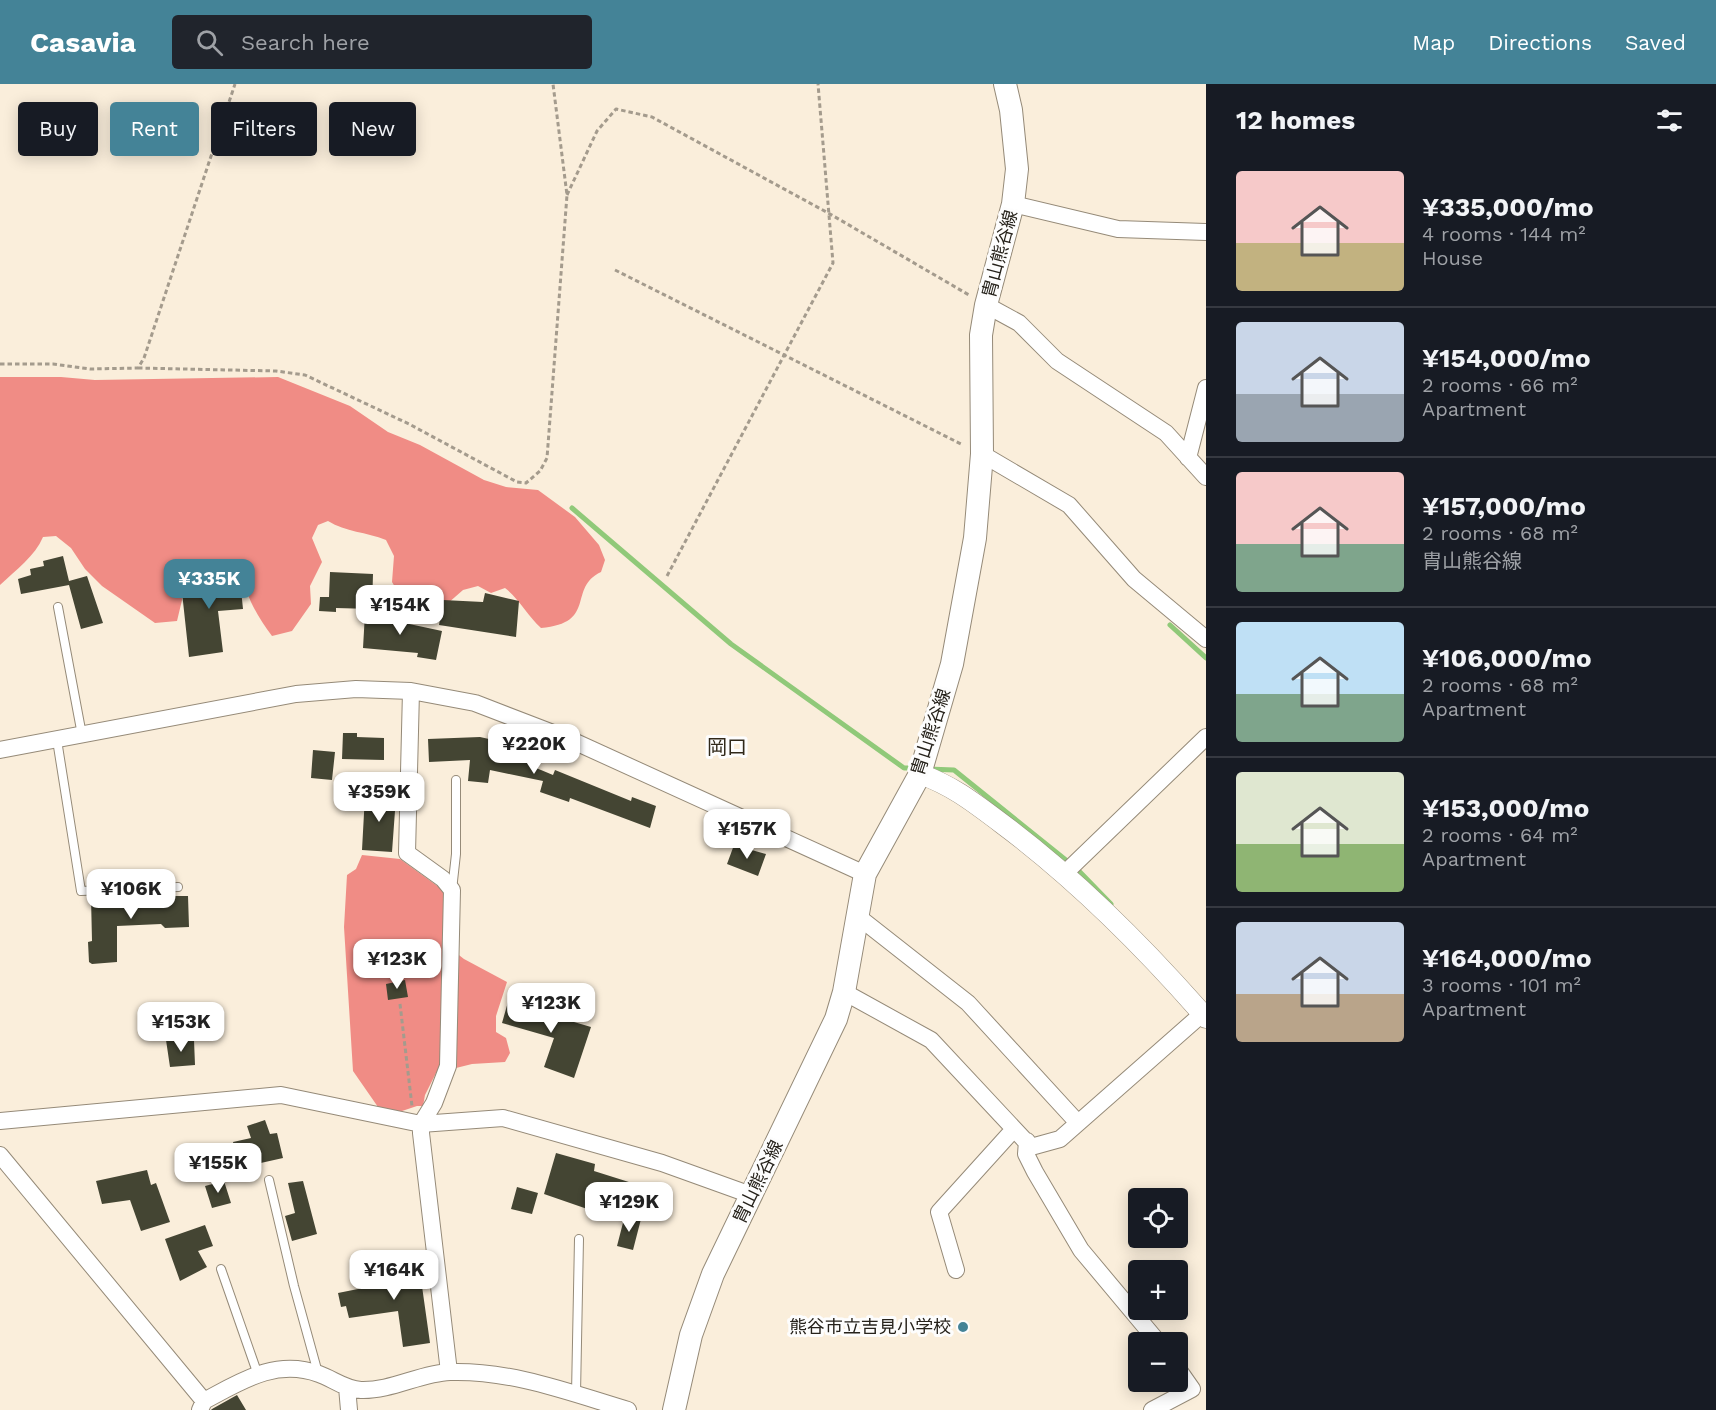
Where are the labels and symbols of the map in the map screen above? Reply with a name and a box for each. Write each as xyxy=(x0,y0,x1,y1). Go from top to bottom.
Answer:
street label: 胄山熊谷線 xyxy=(978,208,1021,300)
pin: ¥335K xyxy=(167,559,251,610)
pin: ¥154K xyxy=(358,585,442,636)
street label: 胄山熊谷線 xyxy=(907,686,954,778)
pin: ¥220K xyxy=(492,724,576,775)
district label: 岡口 xyxy=(707,735,747,759)
pin: ¥359K xyxy=(337,772,421,823)
pin: ¥157K xyxy=(705,809,789,860)
pin: ¥106K xyxy=(89,869,173,920)
pin: ¥123K xyxy=(355,939,439,990)
pin: ¥123K xyxy=(509,983,593,1034)
pin: ¥153K xyxy=(139,1002,223,1053)
street label: 胄山熊谷線 xyxy=(728,1137,787,1227)
pin: ¥155K xyxy=(176,1143,260,1194)
pin: ¥129K xyxy=(587,1182,671,1233)
pin: ¥164K xyxy=(352,1250,436,1301)
place label: 熊谷市立吉見小学校 xyxy=(789,1316,951,1337)
marker: 熊谷市立吉見小学校 xyxy=(956,1320,970,1334)

